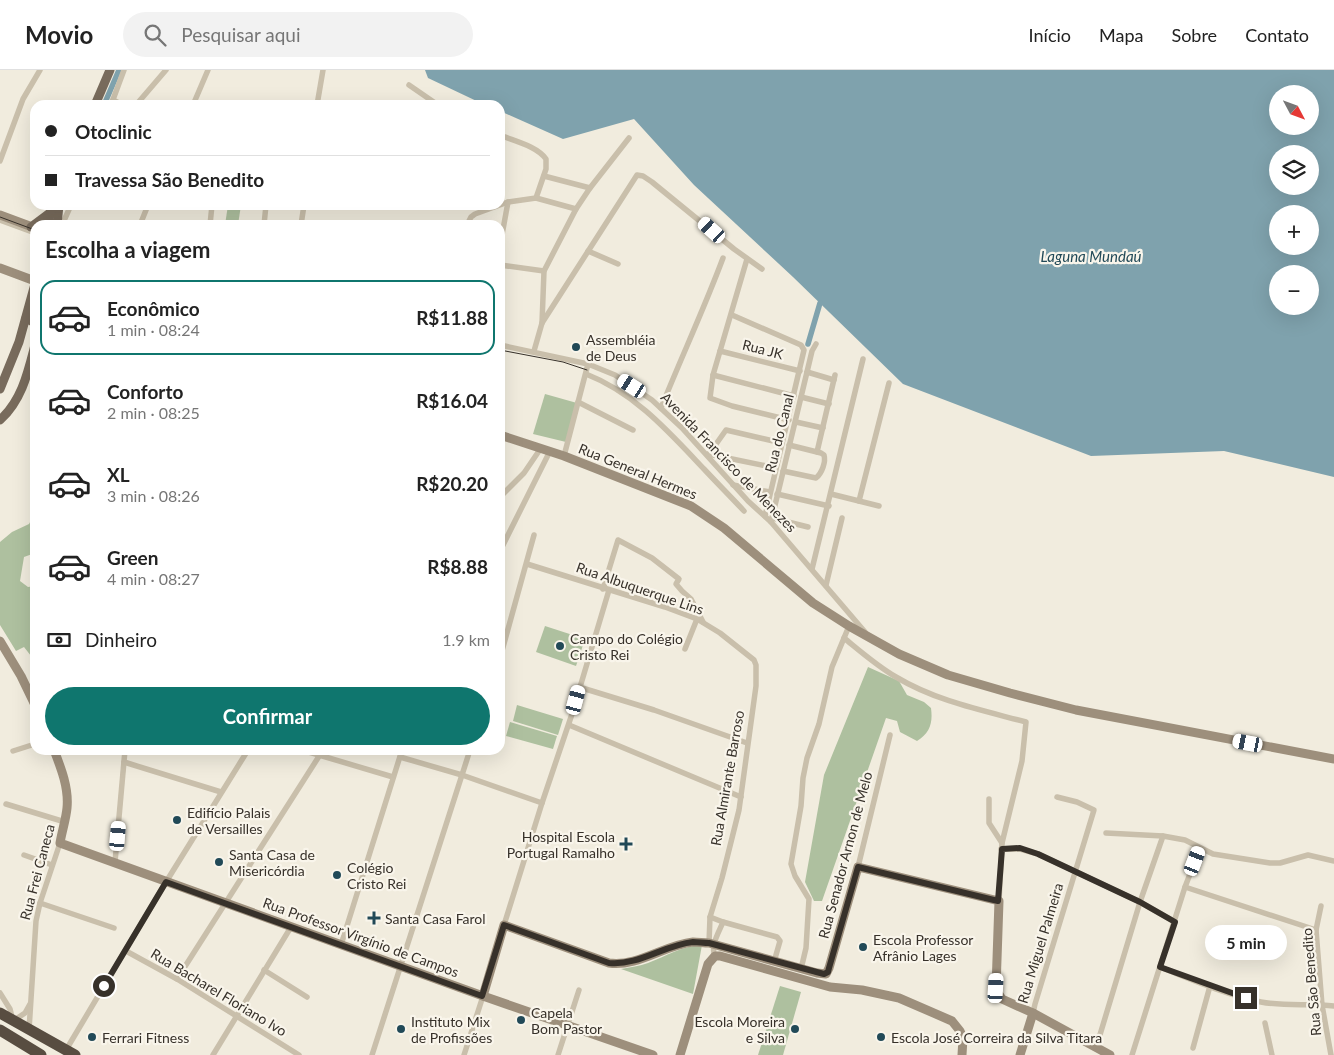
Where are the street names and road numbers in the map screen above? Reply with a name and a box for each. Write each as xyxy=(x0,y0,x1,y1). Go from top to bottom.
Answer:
street label: Rua JK xyxy=(741,336,786,362)
street label: Avenida Francisco de Menezes xyxy=(658,388,800,536)
street label: Rua do Canal xyxy=(761,392,797,474)
street label: Rua General Hermes xyxy=(576,439,700,503)
street label: Rua Albuquerque Lins xyxy=(574,558,706,618)
street label: Rua Almirante Barroso xyxy=(707,709,747,847)
street label: Rua Senador Arnon de Melo xyxy=(815,770,876,940)
street label: Rua Frei Caneca xyxy=(16,822,58,922)
street label: Rua Miguel Palmeira xyxy=(1014,881,1066,1005)
street label: Rua Professor Virgínio de Campos xyxy=(261,894,461,980)
street label: Rua São Benedito xyxy=(1298,927,1324,1037)
street label: Rua Bacharel Floriano Ivo xyxy=(148,945,290,1039)

